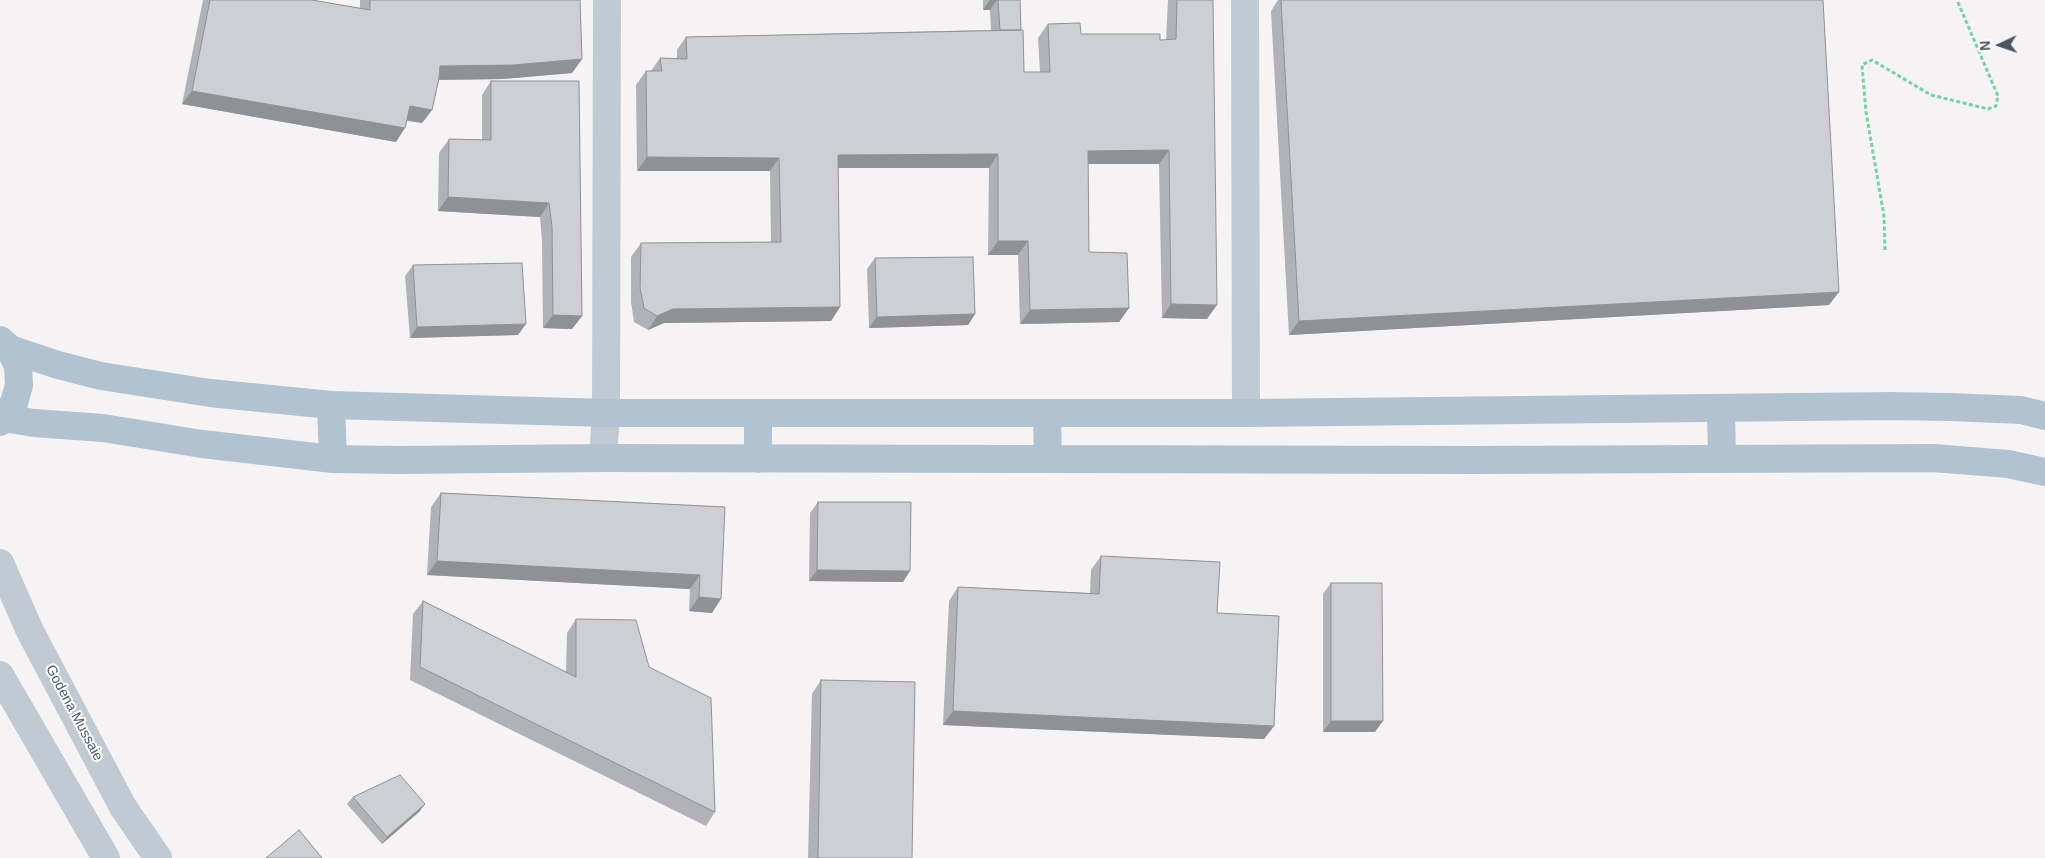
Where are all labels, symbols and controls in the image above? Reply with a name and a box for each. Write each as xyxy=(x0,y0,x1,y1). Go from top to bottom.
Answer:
north arrow xyxy=(1975,20,2025,70)
text: N xyxy=(1977,40,1993,51)
street label: Godena Mussaie xyxy=(42,662,106,764)

